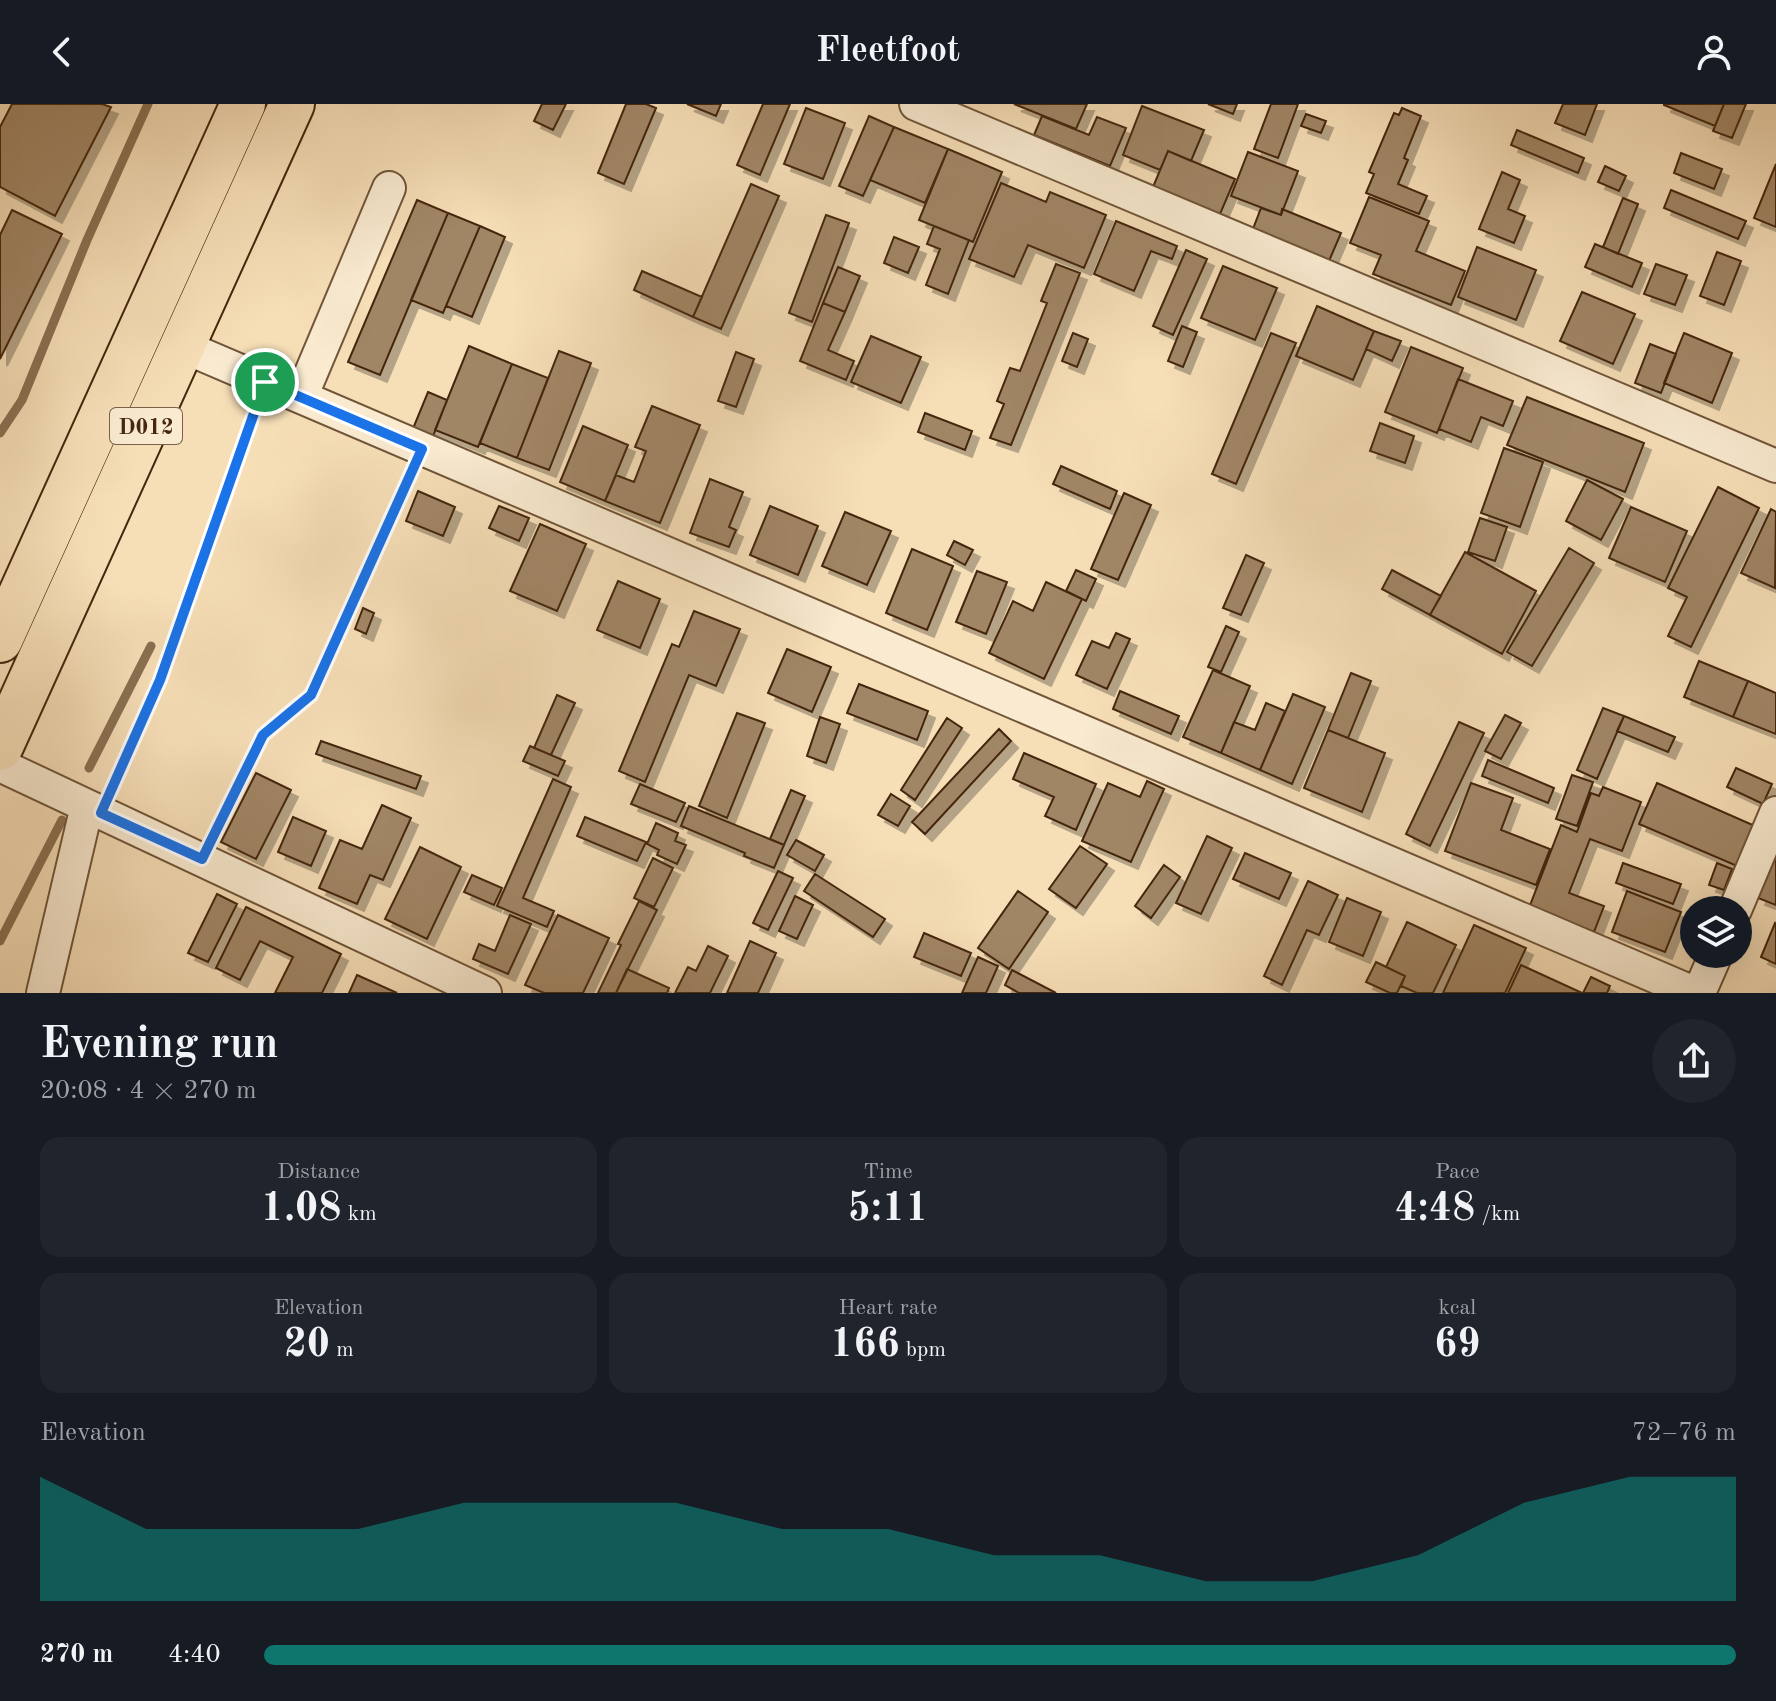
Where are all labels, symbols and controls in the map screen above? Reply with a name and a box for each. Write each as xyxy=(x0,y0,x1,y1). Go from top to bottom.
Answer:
icon: back xyxy=(40,30,84,74)
icon: person xyxy=(1692,30,1736,74)
text: Fleetfoot xyxy=(816,34,960,70)
pin xyxy=(231,348,299,416)
icon: arrive xyxy=(243,360,287,404)
road number: D012 xyxy=(110,408,182,444)
map controls xyxy=(1680,896,1752,968)
button: layers xyxy=(1680,896,1752,968)
button: share xyxy=(1652,1019,1736,1103)
text: Evening run xyxy=(40,1023,278,1067)
text: 20:08 · 4 × 270 m xyxy=(40,1078,257,1104)
text: Distance xyxy=(277,1161,360,1183)
text: Time xyxy=(863,1161,913,1183)
text: Pace xyxy=(1435,1161,1480,1183)
text: 1.08 xyxy=(261,1190,342,1230)
text: 5:11 xyxy=(848,1190,928,1230)
text: 4:48 xyxy=(1394,1190,1475,1230)
text: km xyxy=(342,1203,377,1225)
text: /km xyxy=(1475,1203,1520,1225)
text: Elevation xyxy=(274,1297,363,1319)
text: Heart rate xyxy=(839,1297,937,1319)
text: kcal xyxy=(1438,1297,1476,1319)
text: 20 xyxy=(284,1326,330,1366)
text: 166 xyxy=(830,1326,900,1366)
text: 69 xyxy=(1434,1326,1481,1366)
text: m xyxy=(330,1339,354,1361)
text: bpm xyxy=(900,1339,946,1361)
text: Elevation xyxy=(40,1420,146,1446)
text: 72–76 m xyxy=(1632,1420,1736,1446)
text: 270 m xyxy=(40,1642,113,1668)
text: 4:40 xyxy=(168,1642,221,1668)

